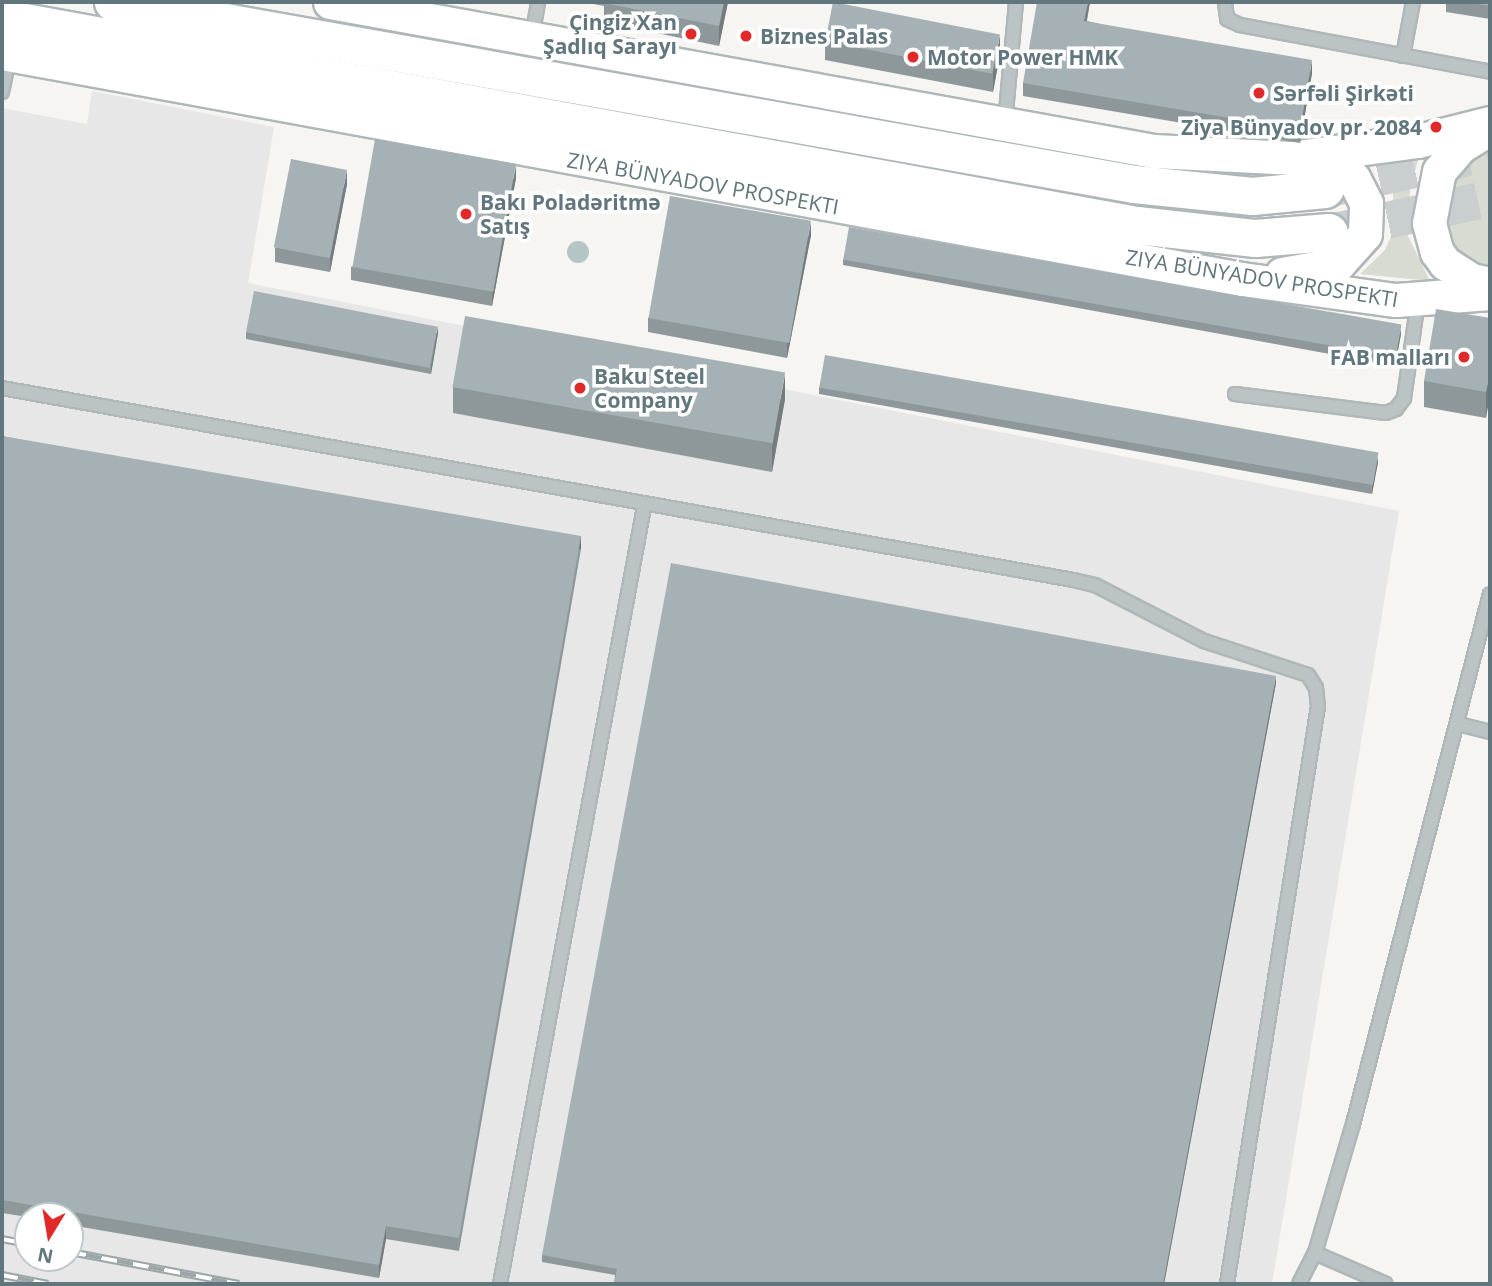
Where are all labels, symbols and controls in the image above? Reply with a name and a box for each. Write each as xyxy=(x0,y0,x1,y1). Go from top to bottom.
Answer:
place label: Çingiz Xan Şadlıq Sarayı xyxy=(543,9,677,59)
place label: Biznes Palas xyxy=(760,23,888,49)
marker: Çingiz Xan Şadlıq Sarayı xyxy=(683,26,699,42)
marker: Biznes Palas xyxy=(738,28,754,44)
place label: Motor Power HMK xyxy=(927,44,1118,70)
marker: Motor Power HMK xyxy=(905,49,921,65)
place label: Sərfəli Şirkəti xyxy=(1273,80,1414,106)
marker: Sərfəli Şirkəti xyxy=(1251,85,1267,101)
place label: Ziya Bünyadov pr. 2084 xyxy=(1181,114,1422,140)
marker: Ziya Bünyadov pr. 2084 xyxy=(1428,119,1444,135)
street label: ZIYA BÜNYADOV PROSPEKTI xyxy=(565,147,841,219)
place label: Bakı Poladəritmə Satış xyxy=(480,189,661,239)
marker: Bakı Poladəritmə Satış xyxy=(458,206,474,222)
street label: ZIYA BÜNYADOV PROSPEKTI xyxy=(1124,244,1400,312)
place label: FAB malları xyxy=(1330,344,1450,370)
marker: FAB malları xyxy=(1456,349,1472,365)
place label: Baku Steel Company xyxy=(594,363,705,413)
marker: Baku Steel Company xyxy=(572,380,588,396)
north arrow xyxy=(14,1202,84,1272)
text: N xyxy=(35,1241,55,1270)

